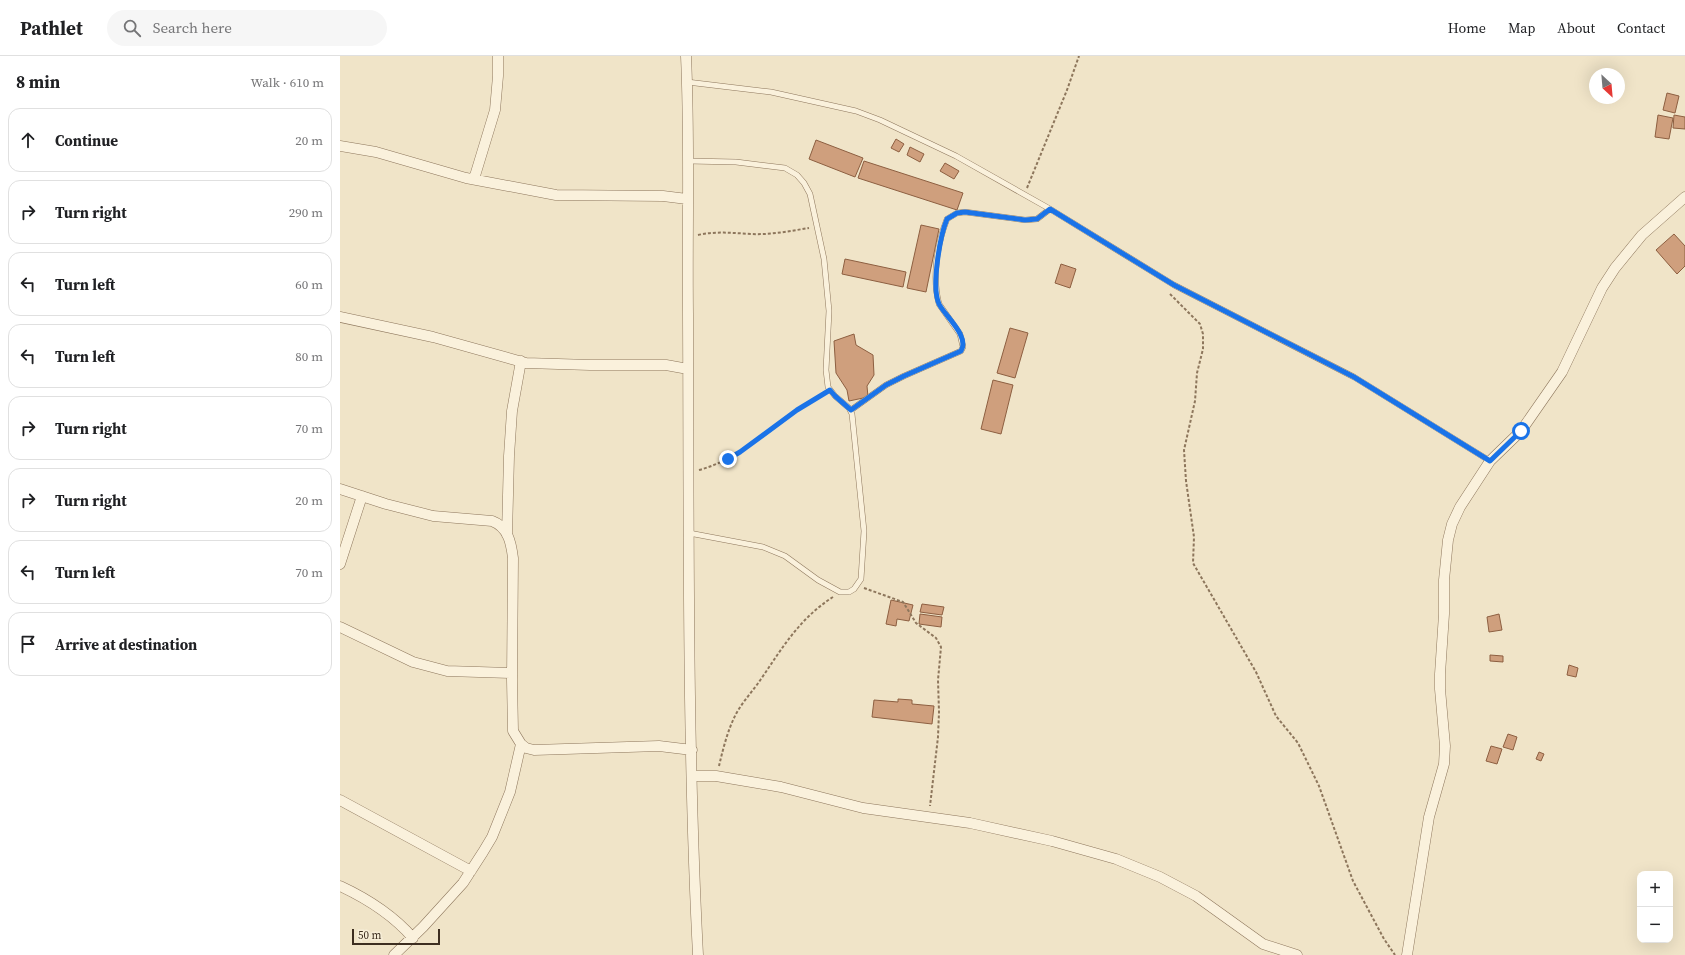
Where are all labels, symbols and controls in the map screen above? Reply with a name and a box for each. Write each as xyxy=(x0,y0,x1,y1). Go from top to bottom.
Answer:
search box xyxy=(107,10,387,46)
text: Pathlet xyxy=(20,15,83,41)
icon: search xyxy=(121,17,143,39)
text: Search here xyxy=(153,17,232,38)
text: Home xyxy=(1448,18,1486,38)
text: Map xyxy=(1508,18,1535,38)
text: About xyxy=(1557,18,1595,38)
text: Contact xyxy=(1617,18,1665,38)
north arrow xyxy=(1589,68,1625,104)
text: 8 min xyxy=(16,70,60,94)
text: Walk · 610 m xyxy=(251,74,324,91)
icon: ahead xyxy=(17,129,39,151)
text: Continue xyxy=(55,130,118,151)
text: 20 m xyxy=(295,132,323,149)
icon: right xyxy=(17,201,39,223)
text: Turn right xyxy=(55,202,127,223)
text: 290 m xyxy=(289,204,323,221)
icon: left xyxy=(17,273,39,295)
text: Turn left xyxy=(55,274,115,295)
text: 60 m xyxy=(295,276,323,293)
icon: left xyxy=(17,345,39,367)
text: Turn left xyxy=(55,346,115,367)
text: 80 m xyxy=(295,348,323,365)
icon: right xyxy=(17,417,39,439)
text: Turn right xyxy=(55,418,127,439)
text: 70 m xyxy=(295,420,323,437)
route start xyxy=(1512,422,1530,440)
route end xyxy=(719,450,737,468)
icon: right xyxy=(17,489,39,511)
text: Turn right xyxy=(55,490,127,511)
text: 20 m xyxy=(295,492,323,509)
icon: left xyxy=(17,561,39,583)
text: Turn left xyxy=(55,562,115,583)
text: 70 m xyxy=(295,564,323,581)
icon: arrive xyxy=(17,633,39,655)
text: Arrive at destination xyxy=(55,634,197,655)
map controls xyxy=(1637,871,1673,943)
button: + xyxy=(1637,871,1673,907)
button: − xyxy=(1637,907,1673,943)
scale bar xyxy=(352,927,440,946)
text: 50 m xyxy=(358,928,381,943)

